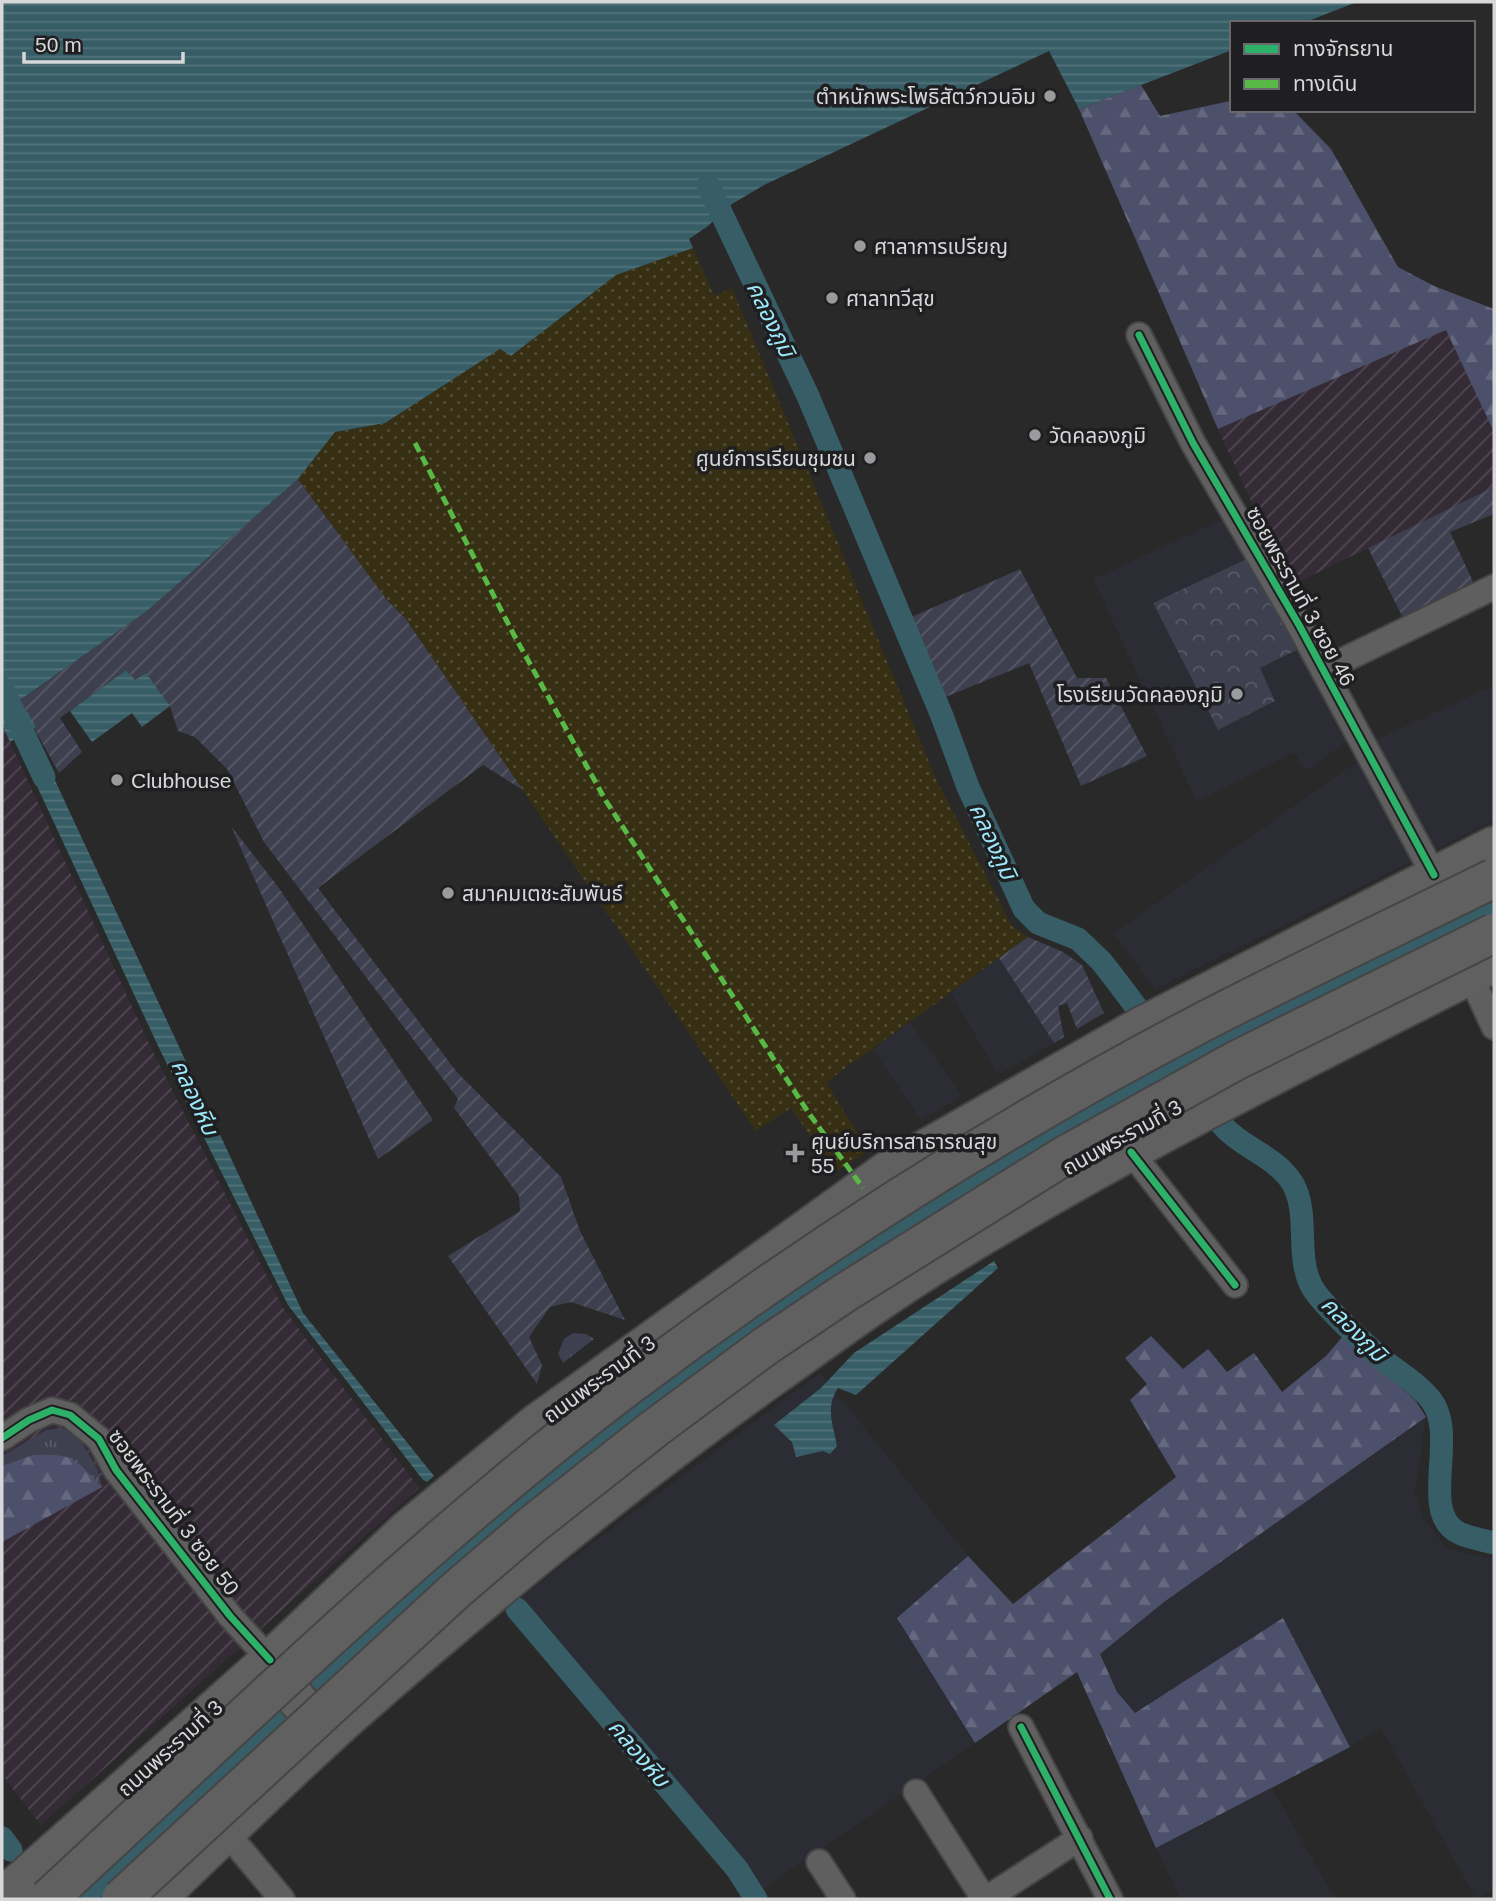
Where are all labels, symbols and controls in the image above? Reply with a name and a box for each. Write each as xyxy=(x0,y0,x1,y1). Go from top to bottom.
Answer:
scale bar xyxy=(24,21,184,65)
legend xyxy=(1230,21,1475,112)
text: 50 m xyxy=(35,33,82,56)
text: ทางจักรยาน xyxy=(1293,37,1394,60)
text: ทางเดิน xyxy=(1293,72,1357,95)
place label: ตำหนักพระโพธิสัตว์กวนอิม xyxy=(816,85,1036,108)
marker: ตำหนักพระโพธิสัตว์กวนอิม xyxy=(1042,88,1058,104)
place label: ศาลาการเปรียญ xyxy=(874,235,1008,258)
marker: ศาลาการเปรียญ xyxy=(852,238,868,254)
water label: คลองภูมิ xyxy=(740,277,802,365)
place label: ศาลาทวีสุข xyxy=(846,287,935,312)
marker: ศาลาทวีสุข xyxy=(824,290,840,306)
place label: วัดคลองภูมิ xyxy=(1049,424,1146,449)
marker: วัดคลองภูมิ xyxy=(1027,427,1043,443)
place label: ศูนย์การเรียนชุมชน xyxy=(696,447,856,472)
marker: ศูนย์การเรียนชุมชน xyxy=(862,450,878,466)
street label: ซอยพระรามที่ 3 ซอย 46 xyxy=(1242,501,1362,690)
place label: โรงเรียนวัดคลองภูมิ xyxy=(1057,683,1223,708)
marker: โรงเรียนวัดคลองภูมิ xyxy=(1229,686,1245,702)
place label: Clubhouse xyxy=(131,769,231,792)
marker: Clubhouse xyxy=(109,772,125,788)
water label: คลองภูมิ xyxy=(962,799,1023,887)
place label: สมาคมเตชะสัมพันธ์ xyxy=(462,882,623,905)
marker: สมาคมเตชะสัมพันธ์ xyxy=(440,885,456,901)
water label: คลองหีบ xyxy=(166,1055,225,1141)
street label: ถนนพระรามที่ 3 xyxy=(1057,1092,1185,1179)
place label: ศูนย์บริการสาธารณสุข 55 xyxy=(811,1130,997,1177)
marker: ศูนย์บริการสาธารณสุข 55 xyxy=(785,1143,805,1163)
water label: คลองภูมิ xyxy=(1315,1291,1394,1370)
street label: ถนนพระรามที่ 3 xyxy=(537,1328,659,1427)
street label: ซอยพระรามที่ 3 ซอย 50 xyxy=(104,1423,246,1599)
street label: ถนนพระรามที่ 3 xyxy=(111,1693,227,1801)
water label: คลองหีบ xyxy=(603,1714,676,1794)

